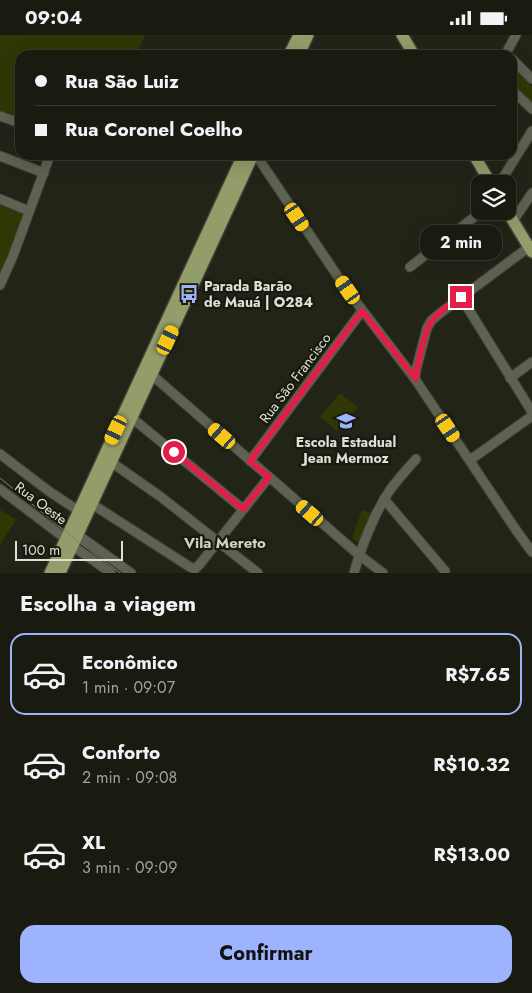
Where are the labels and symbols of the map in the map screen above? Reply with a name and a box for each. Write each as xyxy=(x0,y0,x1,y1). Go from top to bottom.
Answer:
car xyxy=(282,200,311,234)
callout: 2 min xyxy=(420,225,502,259)
car xyxy=(333,273,362,307)
place label: Parada Barão de Mauá | O284 xyxy=(204,276,313,312)
bus stop icon: Parada Barão de Mauá | O284 xyxy=(178,283,200,305)
route end xyxy=(450,286,472,308)
car xyxy=(154,323,181,357)
street label: Rua São Francisco xyxy=(254,328,336,427)
school or university icon: Escola Estadual Jean Mermoz xyxy=(335,410,357,432)
car xyxy=(433,411,462,445)
car xyxy=(102,413,129,447)
car xyxy=(205,420,238,452)
place label: Escola Estadual Jean Mermoz xyxy=(296,432,396,468)
route start xyxy=(163,441,185,463)
street label: Rua Oeste xyxy=(11,477,71,529)
car xyxy=(293,497,326,529)
district label: Vila Mereto xyxy=(183,532,266,554)
scale bar xyxy=(15,538,122,561)

